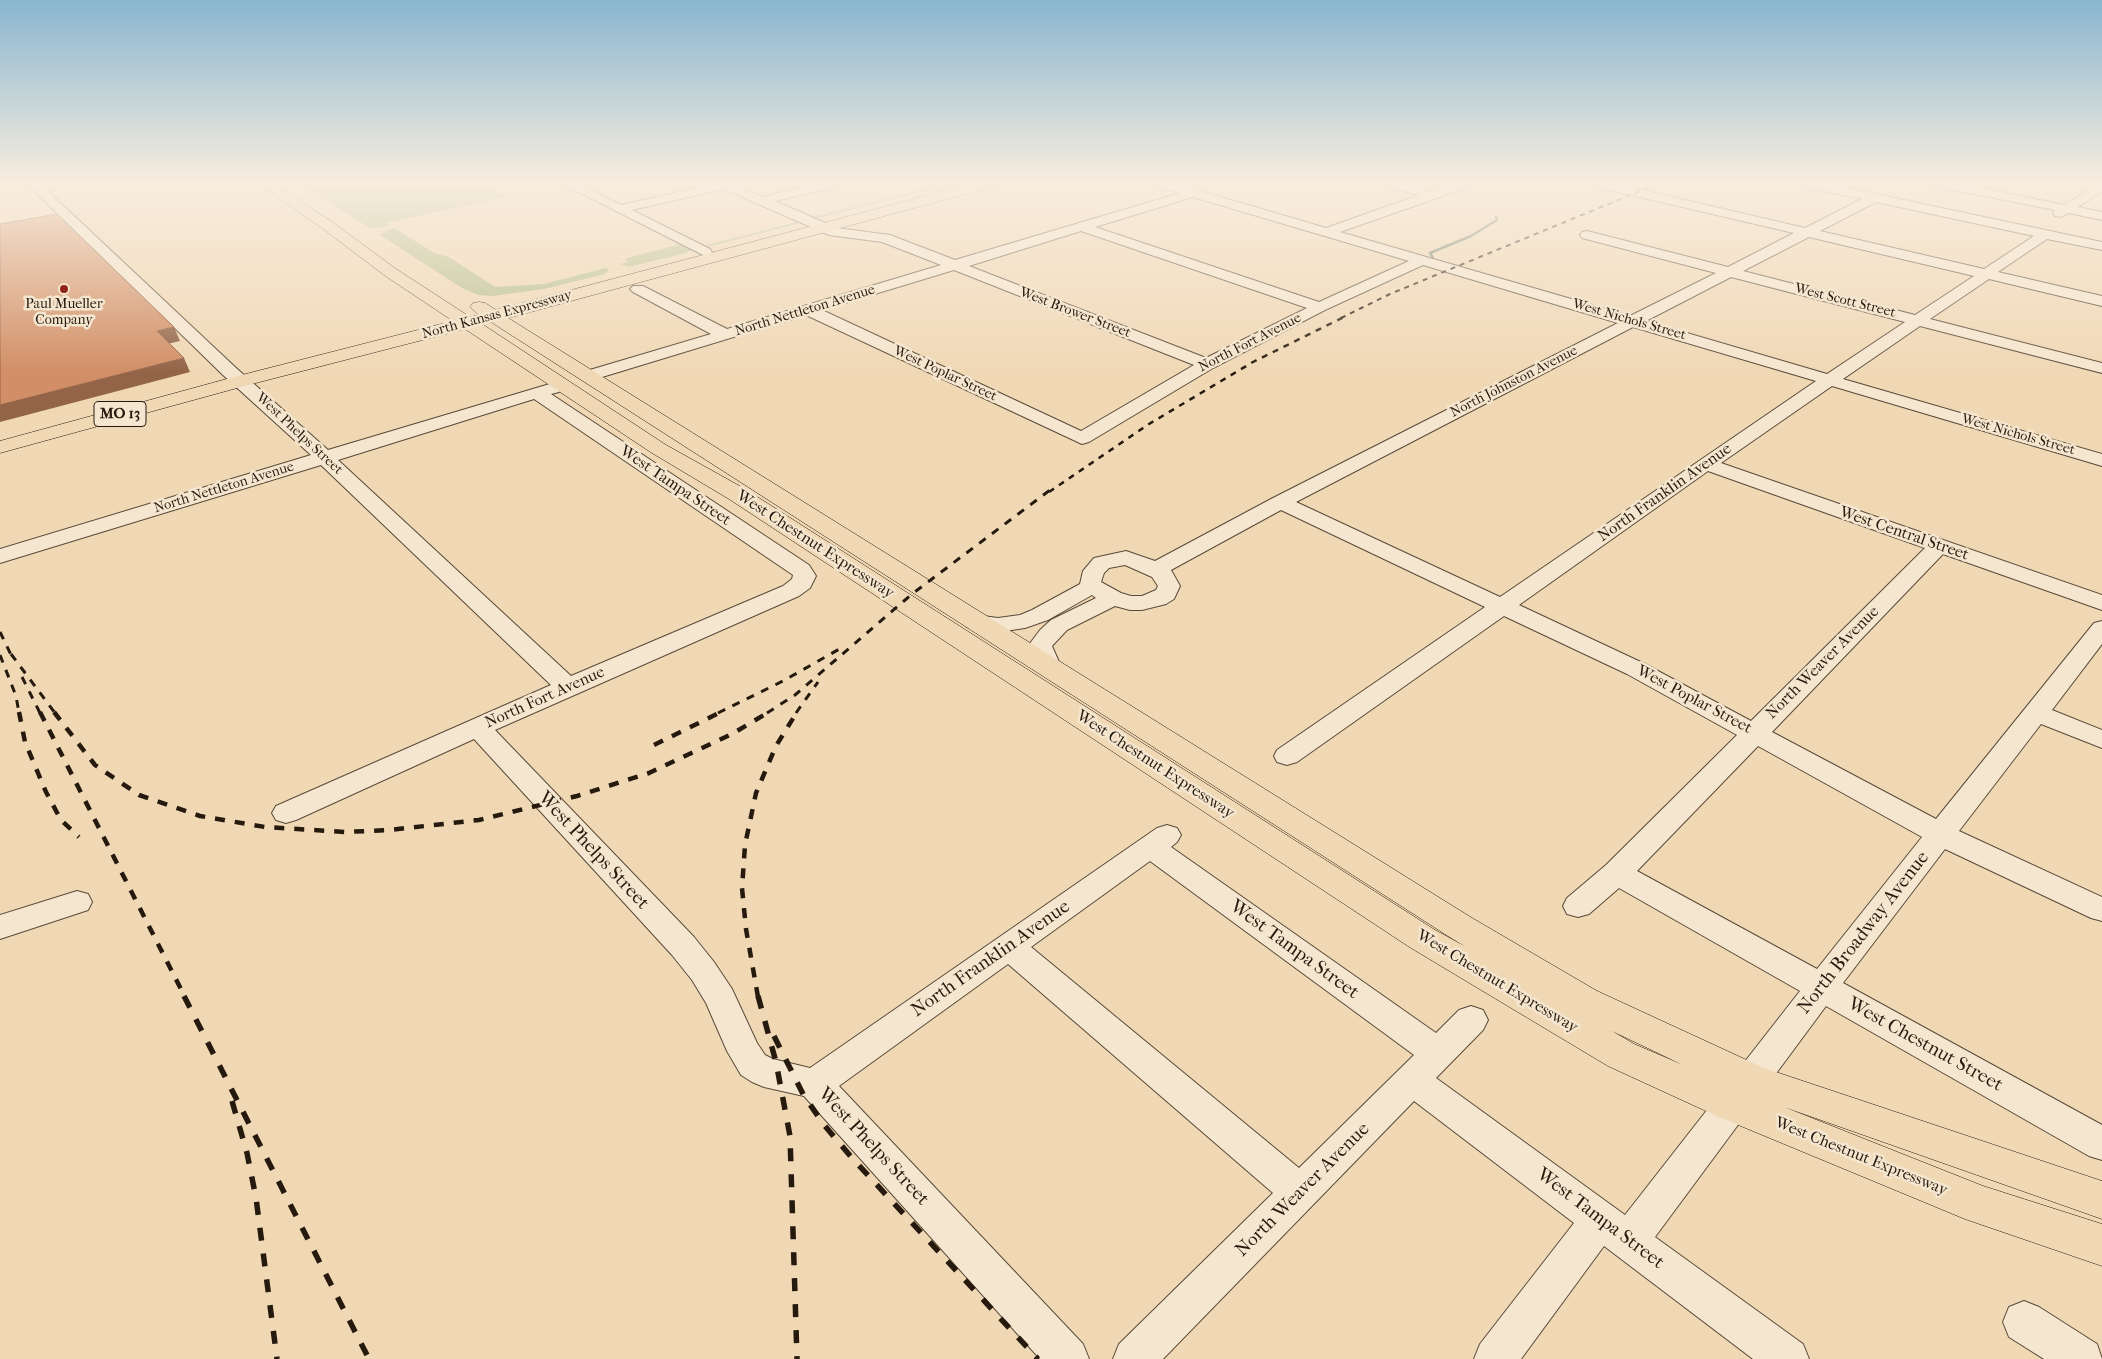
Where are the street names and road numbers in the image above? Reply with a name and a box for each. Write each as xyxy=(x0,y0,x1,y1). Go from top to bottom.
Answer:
street label: West Scott Street xyxy=(1793,280,1897,322)
street label: North Nettleton Avenue xyxy=(733,282,877,340)
street label: West Brower Street xyxy=(1017,284,1133,342)
street label: North Kansas Expressway xyxy=(420,287,574,343)
street label: West Nichols Street xyxy=(1570,296,1688,344)
street label: North Fort Avenue xyxy=(1196,310,1304,376)
street label: West Poplar Street xyxy=(891,343,999,405)
street label: North Johnston Avenue xyxy=(1448,343,1580,421)
street label: West Phelps Street xyxy=(252,389,346,479)
road number: MO 13 xyxy=(94,402,146,426)
street label: West Nichols Street xyxy=(1959,411,2077,459)
street label: North Franklin Avenue xyxy=(1594,440,1736,546)
street label: West Tampa Street xyxy=(616,442,734,530)
street label: North Nettleton Avenue xyxy=(152,459,296,517)
street label: West Chestnut Expressway xyxy=(732,487,898,603)
street label: West Central Street xyxy=(1837,503,1971,565)
street label: North Weaver Avenue xyxy=(1762,602,1884,724)
street label: West Poplar Street xyxy=(1633,662,1755,738)
street label: North Fort Avenue xyxy=(482,663,608,733)
street label: West Chestnut Expressway xyxy=(1072,707,1238,823)
street label: West Phelps Street xyxy=(533,787,653,915)
street label: North Broadway Avenue xyxy=(1793,847,1935,1019)
street label: North Franklin Avenue xyxy=(907,896,1075,1022)
street label: West Tampa Street xyxy=(1225,896,1363,1004)
street label: West Chestnut Expressway xyxy=(1413,926,1581,1038)
street label: West Chestnut Street xyxy=(1844,993,2006,1097)
street label: West Phelps Street xyxy=(813,1083,933,1211)
street label: West Chestnut Expressway xyxy=(1772,1114,1950,1200)
street label: North Weaver Avenue xyxy=(1231,1118,1375,1262)
street label: West Tampa Street xyxy=(1532,1164,1668,1274)

